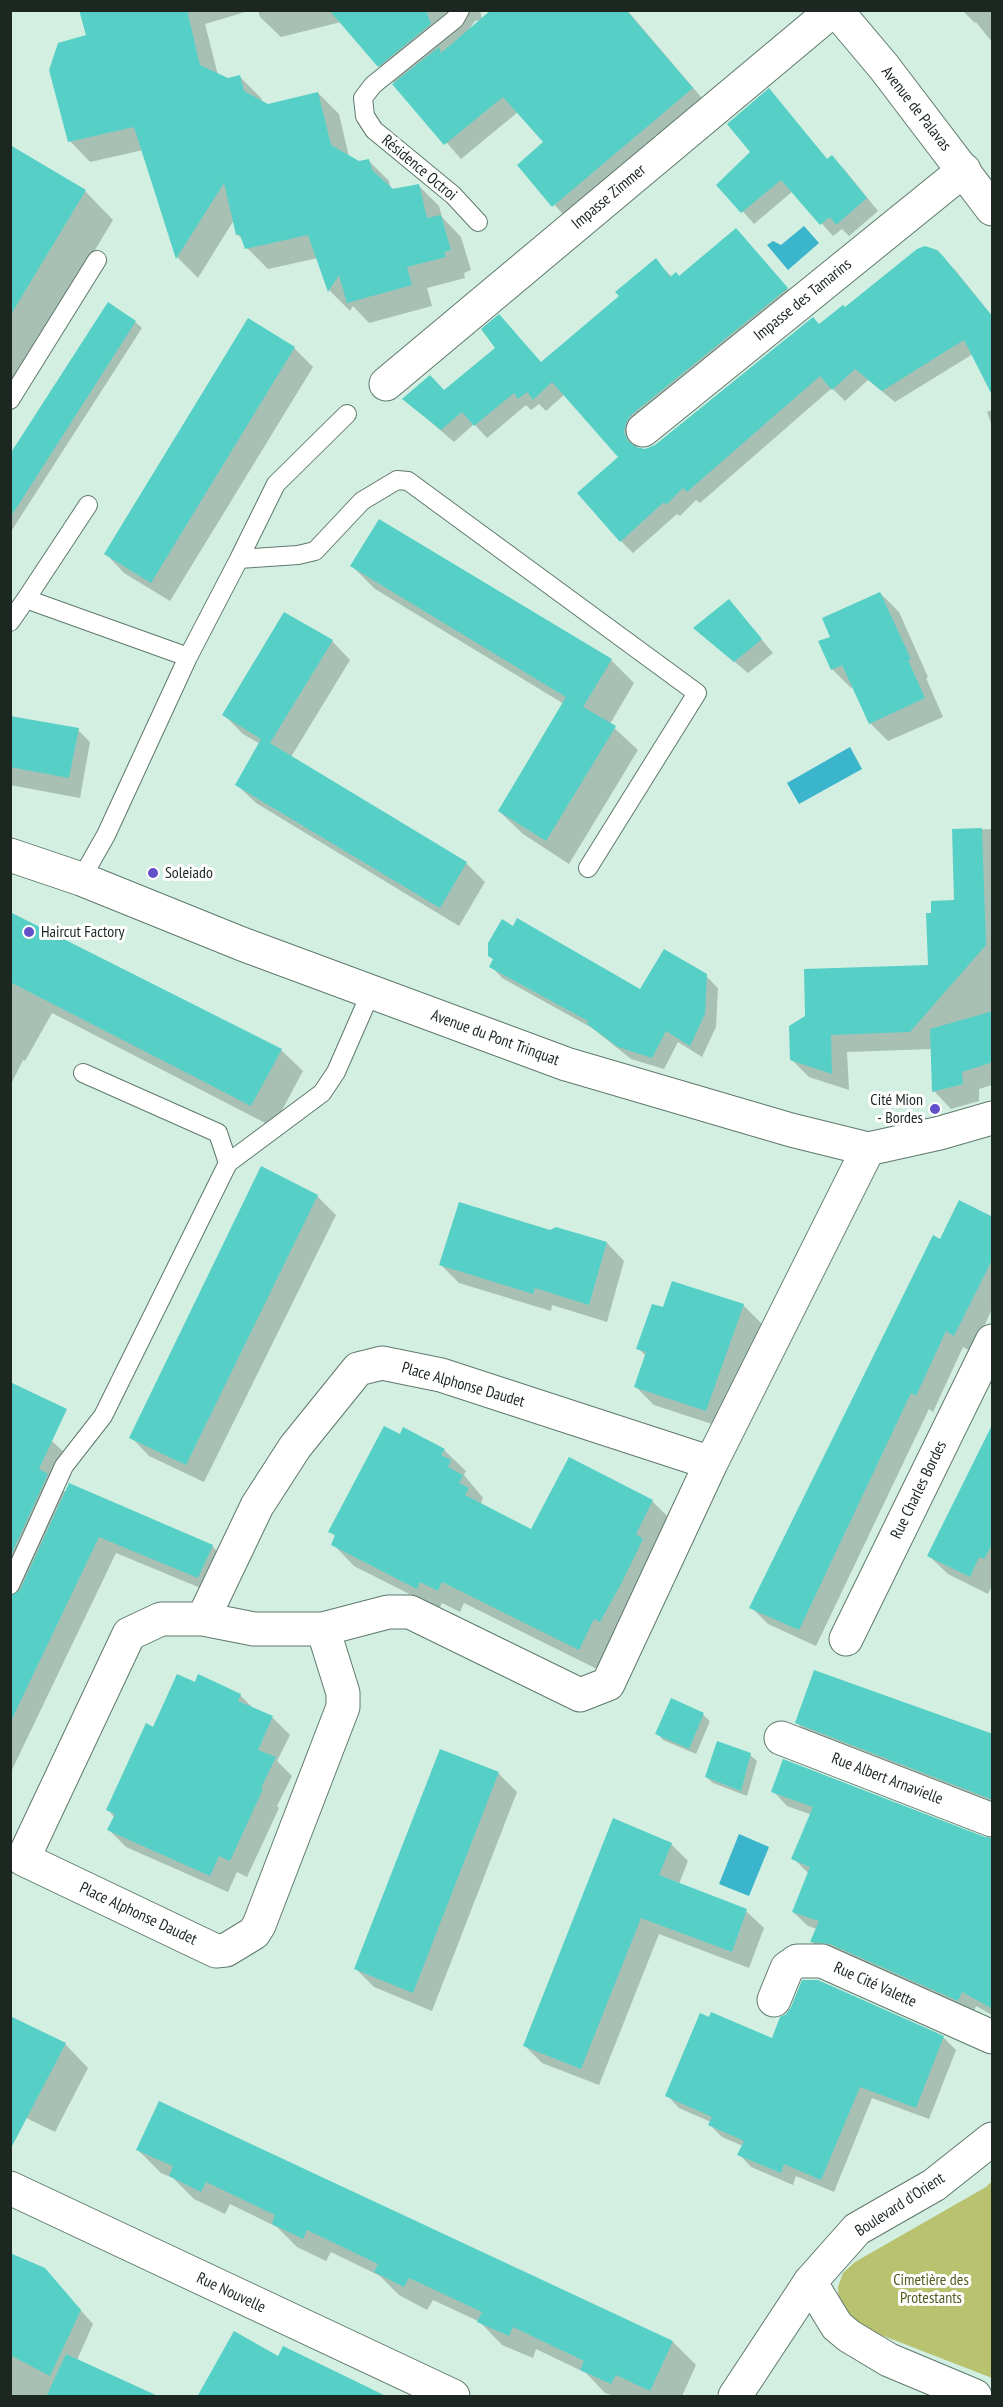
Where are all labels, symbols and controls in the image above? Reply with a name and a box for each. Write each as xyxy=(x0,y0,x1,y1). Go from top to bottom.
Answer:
street label: Avenue de Palavas xyxy=(877,63,955,155)
street label: Résidence Octroi xyxy=(378,131,460,205)
street label: Impasse Zimmer xyxy=(568,161,650,233)
street label: Impasse des Tamarins xyxy=(750,255,856,345)
place label: Soleiado xyxy=(165,863,213,883)
marker: Soleiado xyxy=(146,866,160,880)
place label: Haircut Factory xyxy=(41,922,125,942)
marker: Haircut Factory xyxy=(22,925,36,939)
street label: Avenue du Pont Trinquat xyxy=(428,1006,562,1070)
place label: Cité Mion - Bordes xyxy=(870,1090,923,1128)
marker: Cité Mion - Bordes xyxy=(928,1102,942,1116)
street label: Place Alphonse Daudet xyxy=(399,1358,527,1412)
street label: Rue Charles Bordes xyxy=(887,1438,951,1542)
street label: Rue Albert Arnavielle xyxy=(829,1749,945,1809)
street label: Place Alphonse Daudet xyxy=(76,1878,200,1950)
street label: Rue Cité Valette xyxy=(831,1958,919,2012)
street label: Boulevard d'Orient xyxy=(852,2169,948,2241)
street label: Rue Nouvelle xyxy=(193,2269,269,2317)
park label: Cimetière des Protestants xyxy=(893,2270,969,2308)

